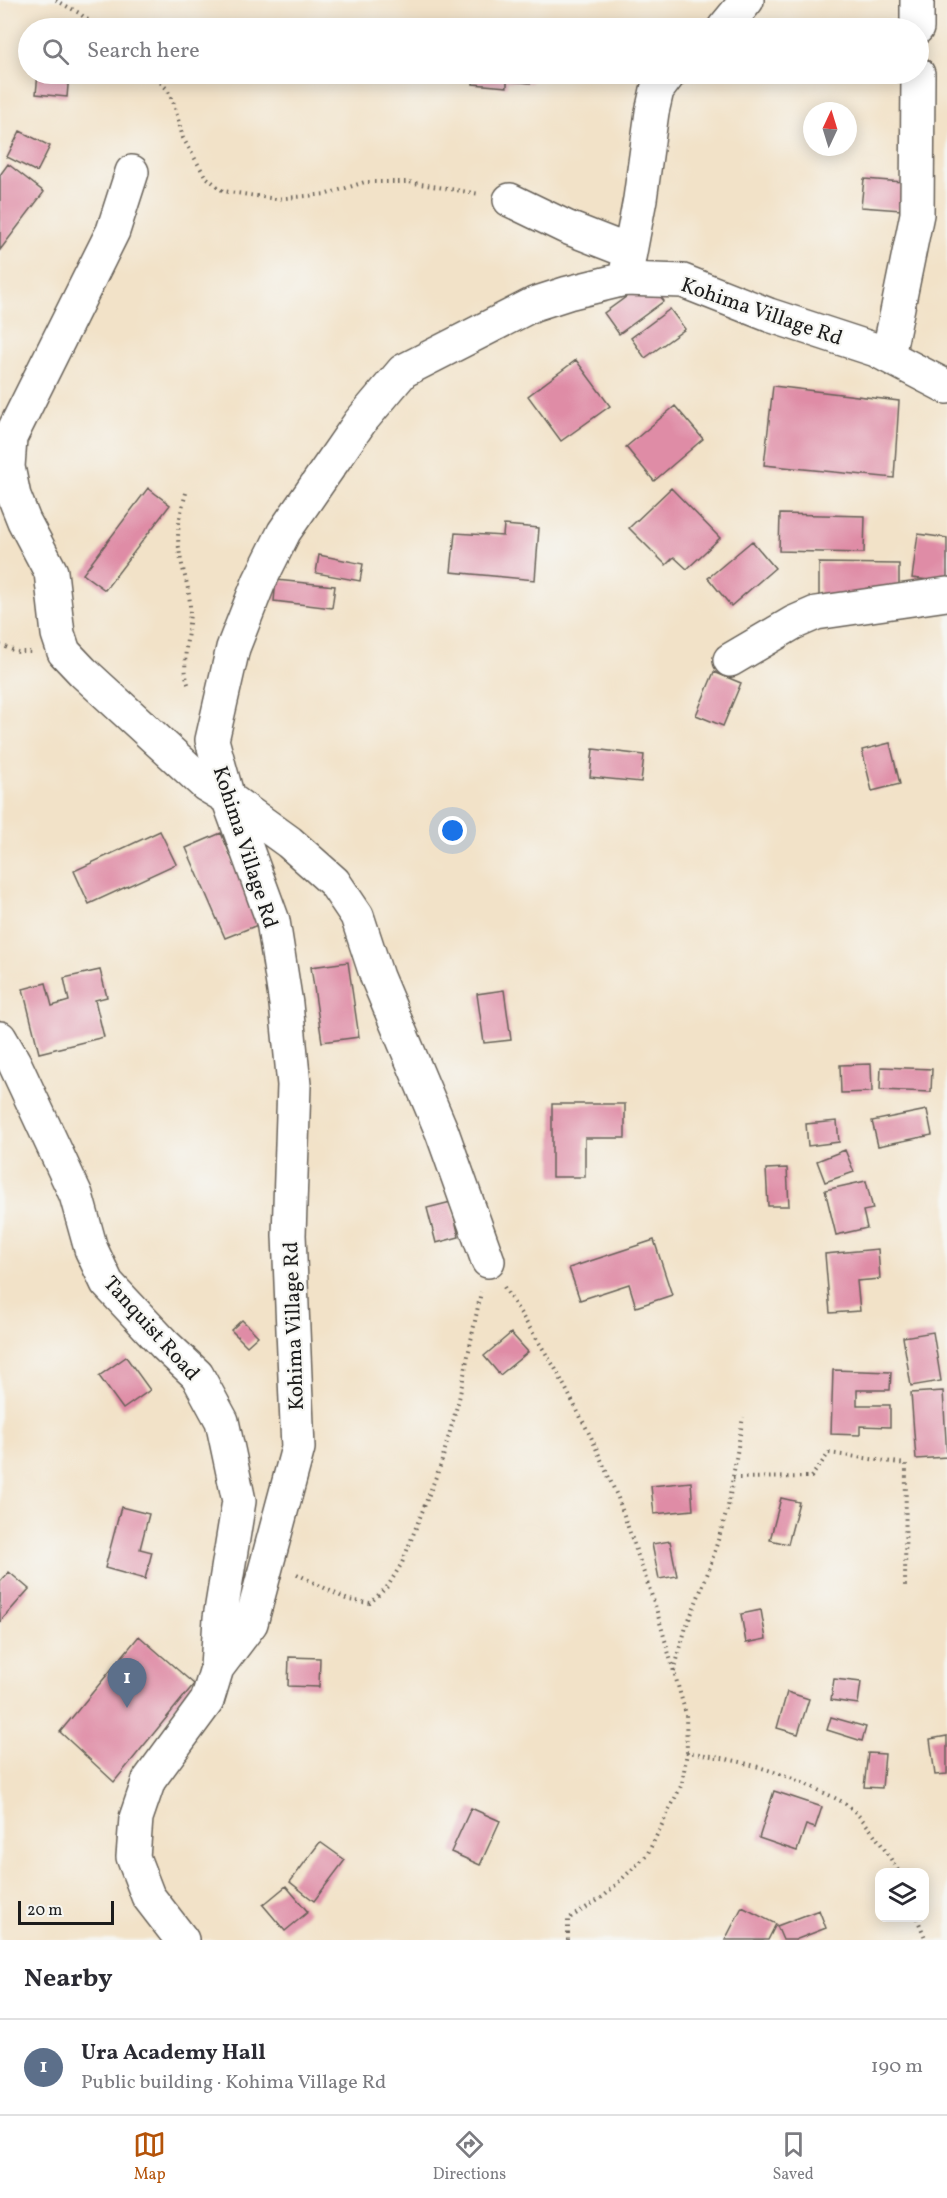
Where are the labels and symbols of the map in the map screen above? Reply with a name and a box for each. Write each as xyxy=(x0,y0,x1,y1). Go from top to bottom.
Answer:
north arrow xyxy=(803,102,857,156)
street label: Kohima Village Rd xyxy=(677,271,846,354)
street label: Kohima Village Rd xyxy=(205,763,285,932)
your location xyxy=(438,816,467,845)
street label: Kohima Village Rd xyxy=(277,1241,312,1411)
street label: Tanquist Road xyxy=(96,1270,206,1388)
pin: 1 xyxy=(108,1658,146,1708)
scale bar xyxy=(18,1898,114,1926)

